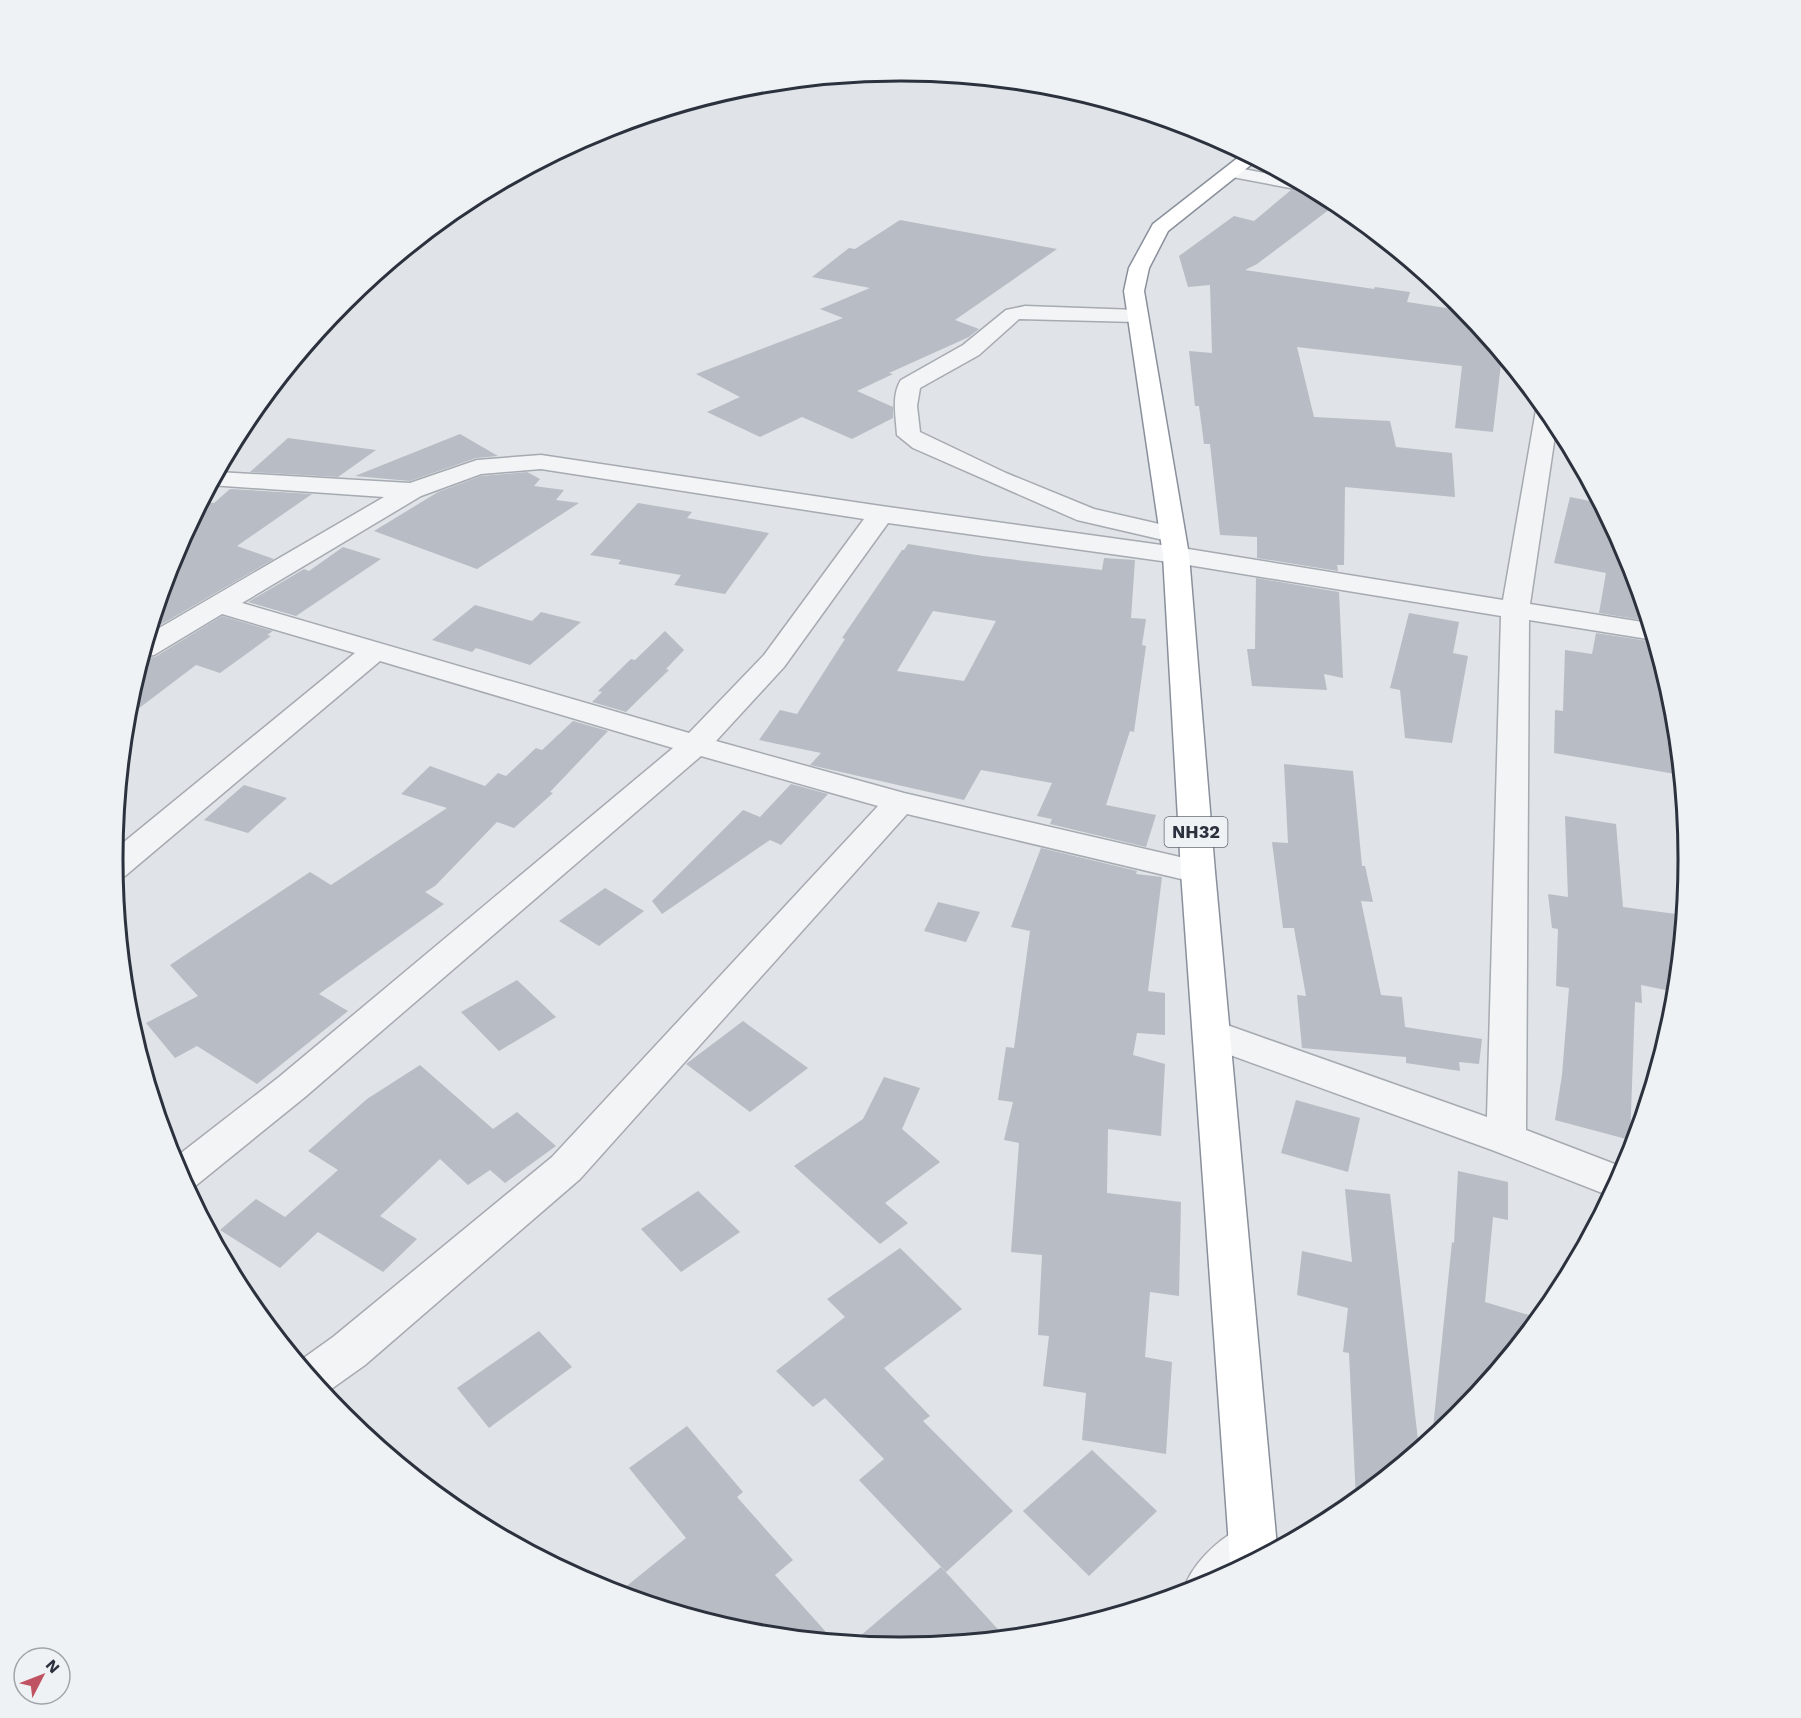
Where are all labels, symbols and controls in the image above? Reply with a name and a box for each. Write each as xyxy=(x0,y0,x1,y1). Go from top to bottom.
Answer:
road number: NH32 xyxy=(1164,817,1228,847)
north arrow xyxy=(12,1646,72,1706)
text: N xyxy=(42,1656,64,1677)

